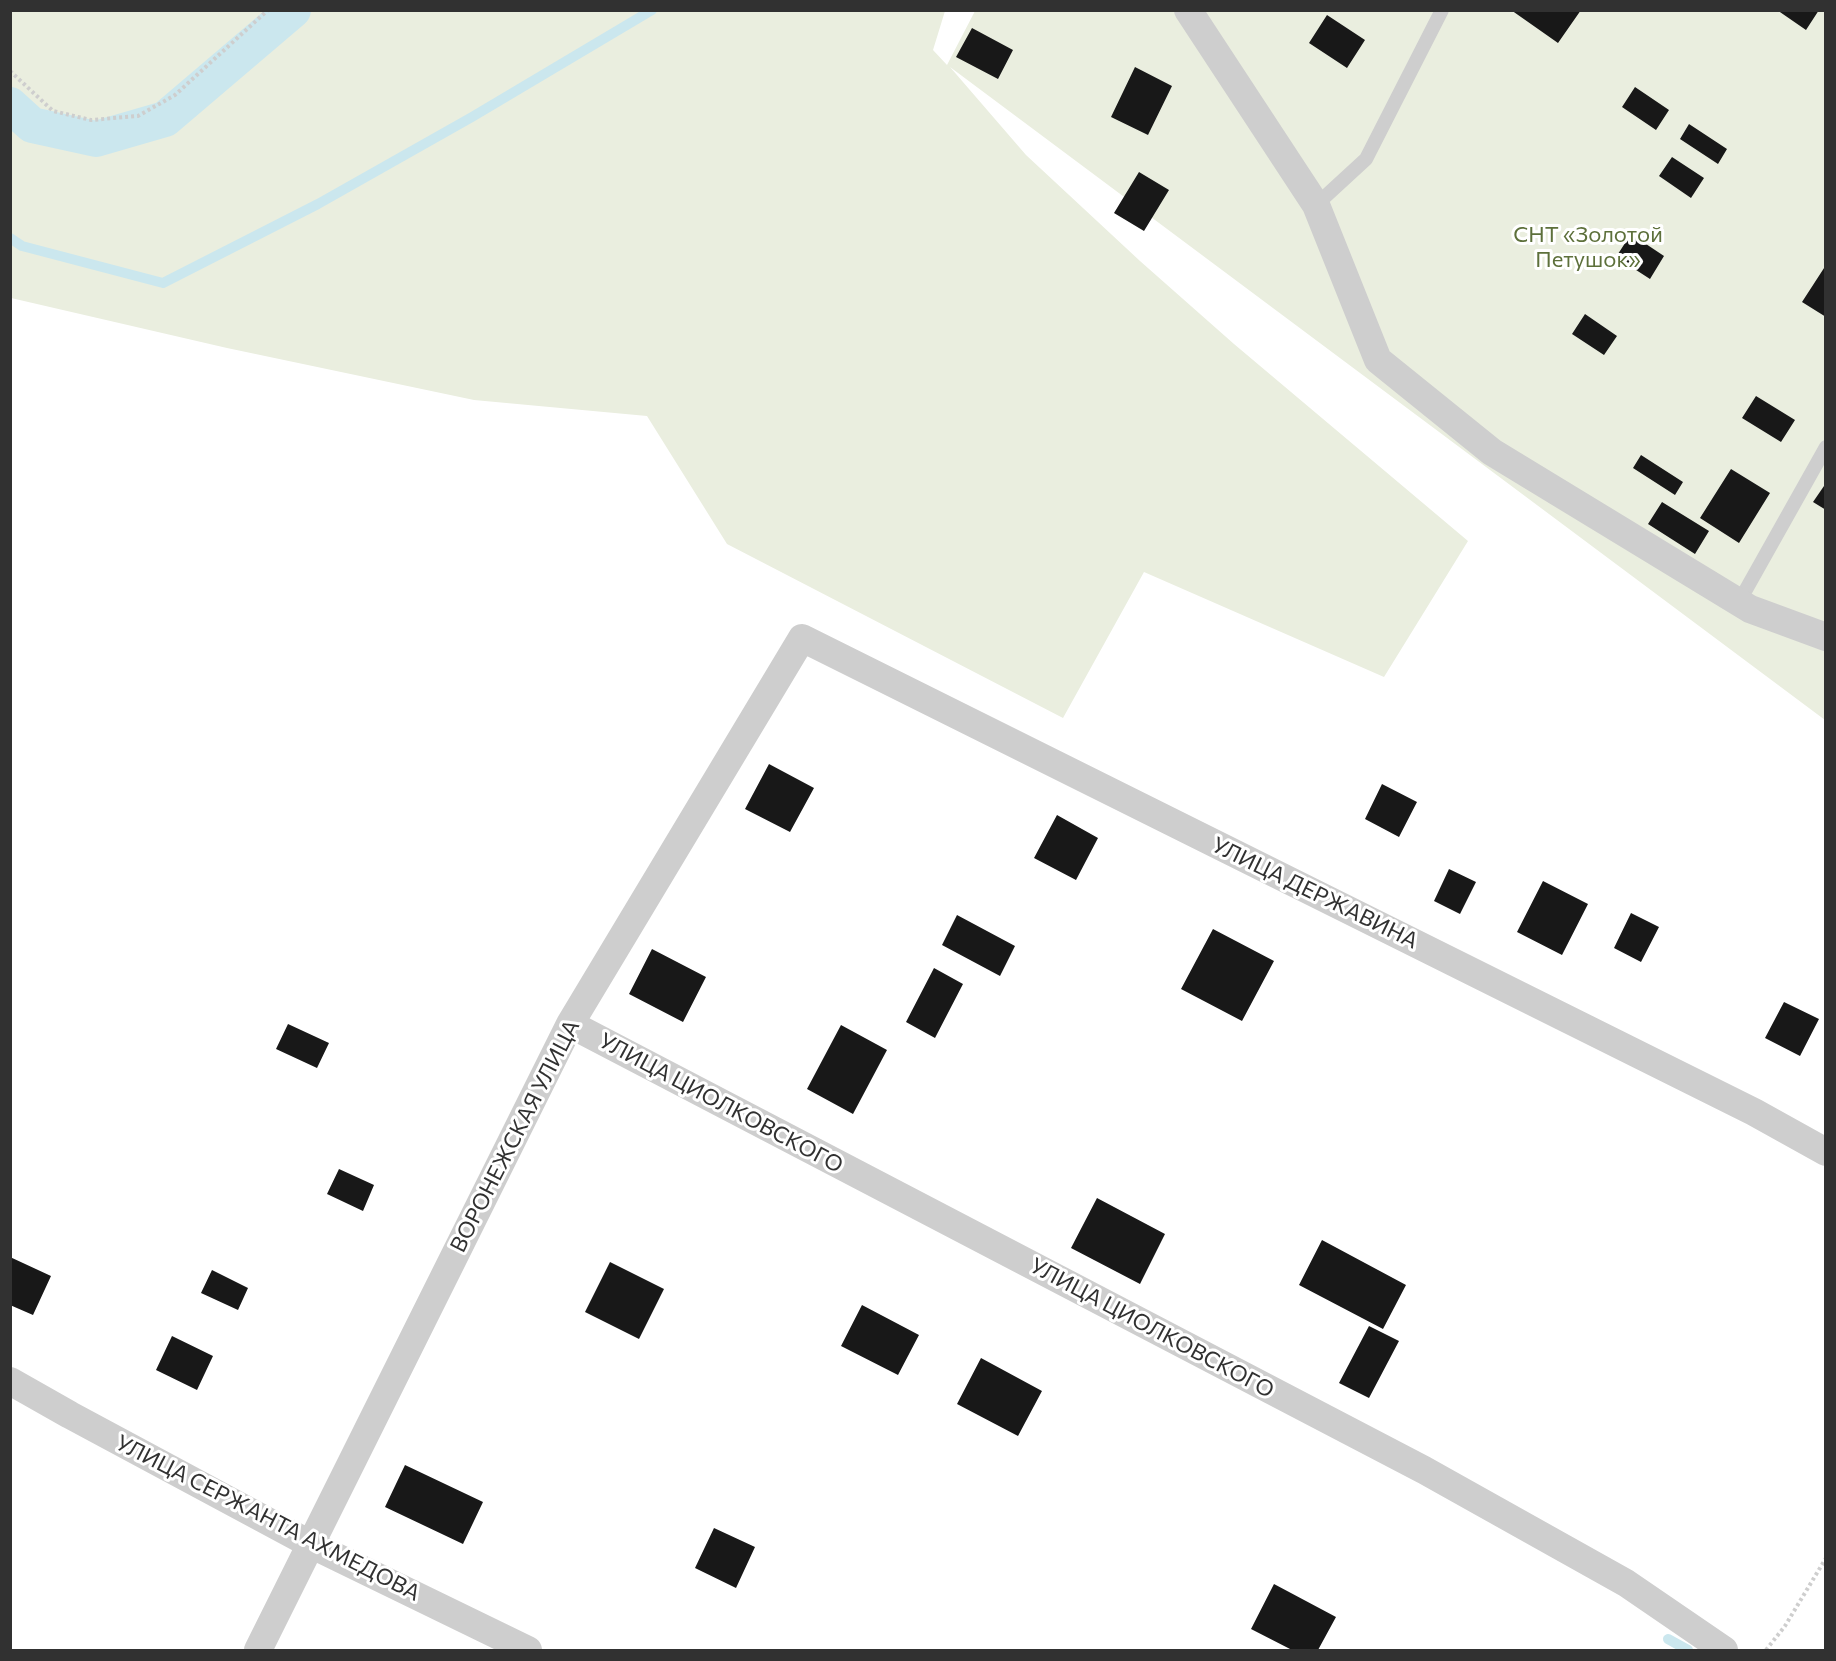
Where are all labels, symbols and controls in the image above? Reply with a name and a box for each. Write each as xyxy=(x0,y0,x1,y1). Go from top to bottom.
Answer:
park label: СНТ «Золотой Петушок» xyxy=(1513,222,1663,274)
street label: УЛИЦА ДЕРЖАВИНА xyxy=(1208,832,1422,954)
street label: ВОРОНЕЖСКАЯ УЛИЦА xyxy=(445,1015,585,1257)
street label: УЛИЦА ЦИОЛКОВСКОГО xyxy=(594,1027,848,1179)
street label: УЛИЦА ЦИОЛКОВСКОГО xyxy=(1025,1252,1279,1404)
street label: УЛИЦА СЕРЖАНТА АХМЕДОВА xyxy=(111,1429,425,1607)

